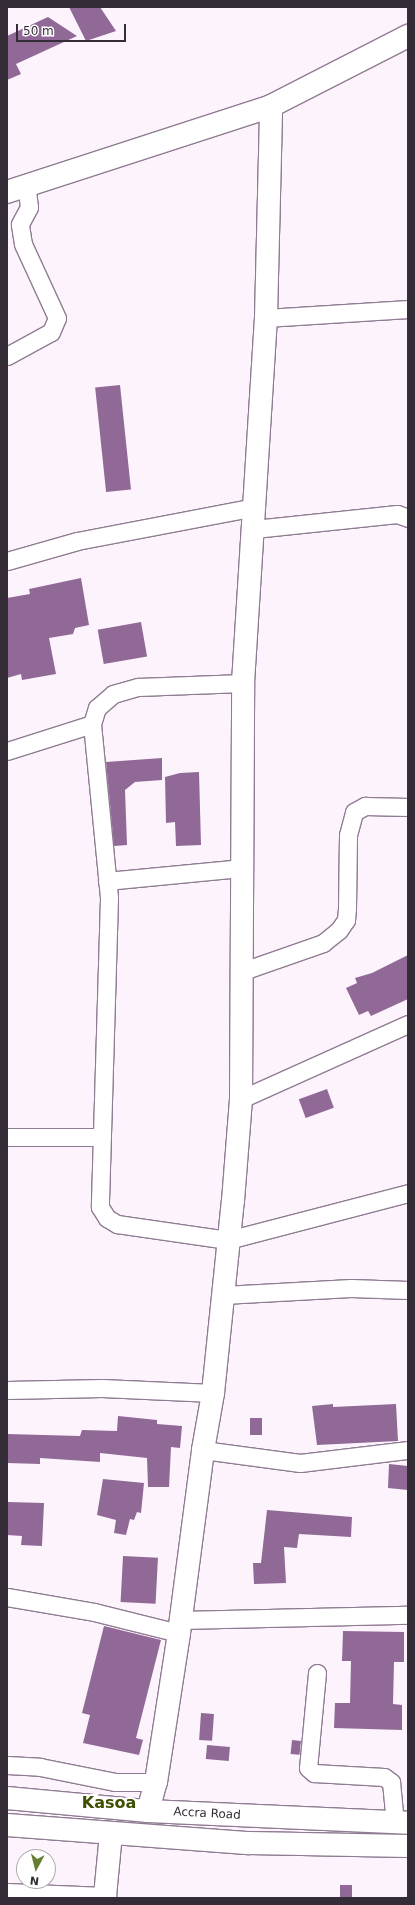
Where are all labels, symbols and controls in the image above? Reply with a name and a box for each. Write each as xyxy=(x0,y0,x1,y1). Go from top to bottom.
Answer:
scale bar xyxy=(18,16,128,42)
text: 50 m xyxy=(23,24,54,38)
district label: Kasoa xyxy=(82,1793,136,1813)
street label: Accra Road xyxy=(173,1805,241,1823)
north arrow xyxy=(16,1849,56,1889)
text: N xyxy=(29,1873,40,1887)

